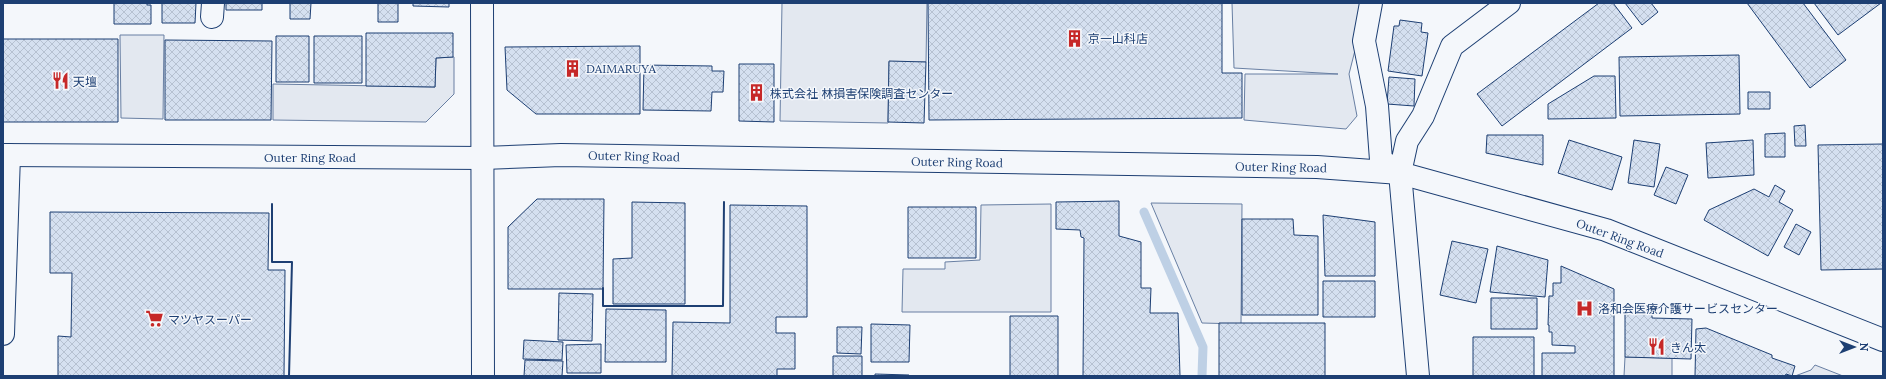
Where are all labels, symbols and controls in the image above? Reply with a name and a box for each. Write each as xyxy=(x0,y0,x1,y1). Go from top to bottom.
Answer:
building icon: 京一山科店 xyxy=(1065,28,1085,48)
place label: 京一山科店 xyxy=(1088,31,1148,46)
building icon: DAIMARUYA xyxy=(563,58,583,78)
place label: DAIMARUYA xyxy=(586,61,656,76)
restaurant icon: 天壇 xyxy=(50,71,70,91)
place label: 天壇 xyxy=(73,74,97,89)
building icon: 株式会社 林損害保険調査センター xyxy=(747,83,767,103)
place label: 株式会社 林損害保険調査センター xyxy=(770,86,953,101)
street label: Outer Ring Road xyxy=(588,148,680,164)
street label: Outer Ring Road xyxy=(264,150,356,165)
street label: Outer Ring Road xyxy=(911,154,1003,170)
street label: Outer Ring Road xyxy=(1235,159,1327,175)
street label: Outer Ring Road xyxy=(1574,215,1666,261)
hospital icon: 洛和会医療介護サービスセンター xyxy=(1575,298,1595,318)
place label: 洛和会医療介護サービスセンター xyxy=(1598,301,1778,316)
supermarket icon: マツヤスーパー xyxy=(145,309,165,329)
place label: マツヤスーパー xyxy=(168,312,252,327)
north arrow xyxy=(1834,327,1874,367)
restaurant icon: きん太 xyxy=(1647,337,1667,357)
place label: きん太 xyxy=(1670,340,1706,355)
text: N xyxy=(1857,343,1871,352)

